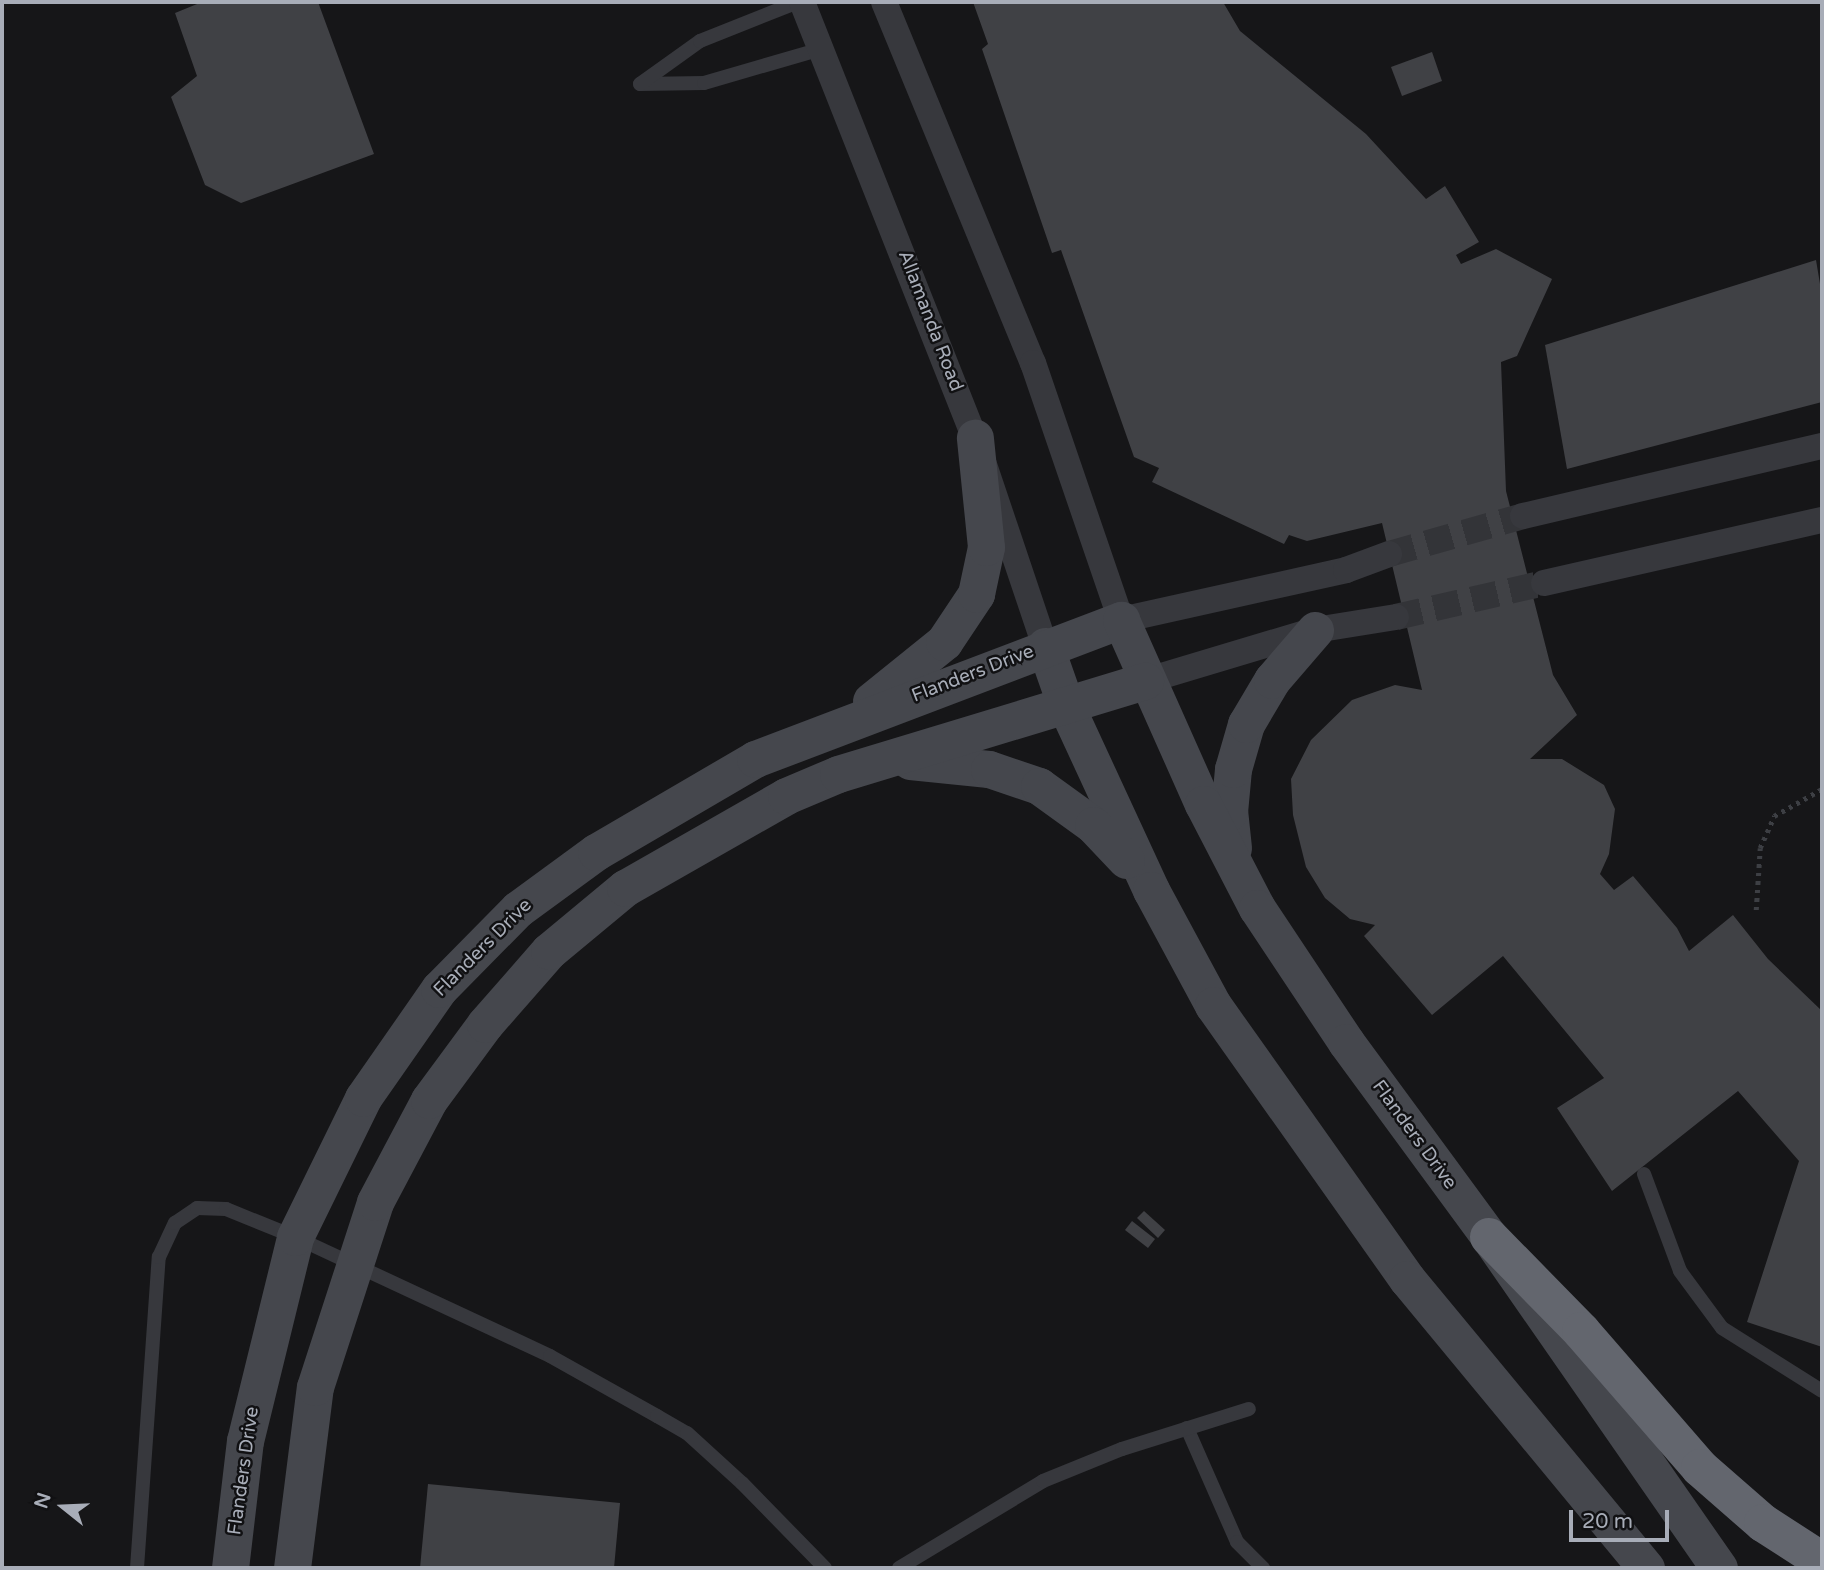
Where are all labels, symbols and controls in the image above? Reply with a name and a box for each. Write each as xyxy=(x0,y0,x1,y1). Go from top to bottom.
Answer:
street label: Allamanda Road xyxy=(893,247,967,395)
street label: Flanders Drive xyxy=(909,640,1037,708)
street label: Flanders Drive xyxy=(429,894,537,1002)
street label: Flanders Drive xyxy=(1367,1076,1461,1194)
street label: Flanders Drive xyxy=(224,1405,264,1537)
north arrow xyxy=(28,1472,98,1542)
text: N xyxy=(30,1490,56,1511)
scale bar xyxy=(1572,1496,1672,1540)
text: 20 m xyxy=(1582,1509,1633,1534)

